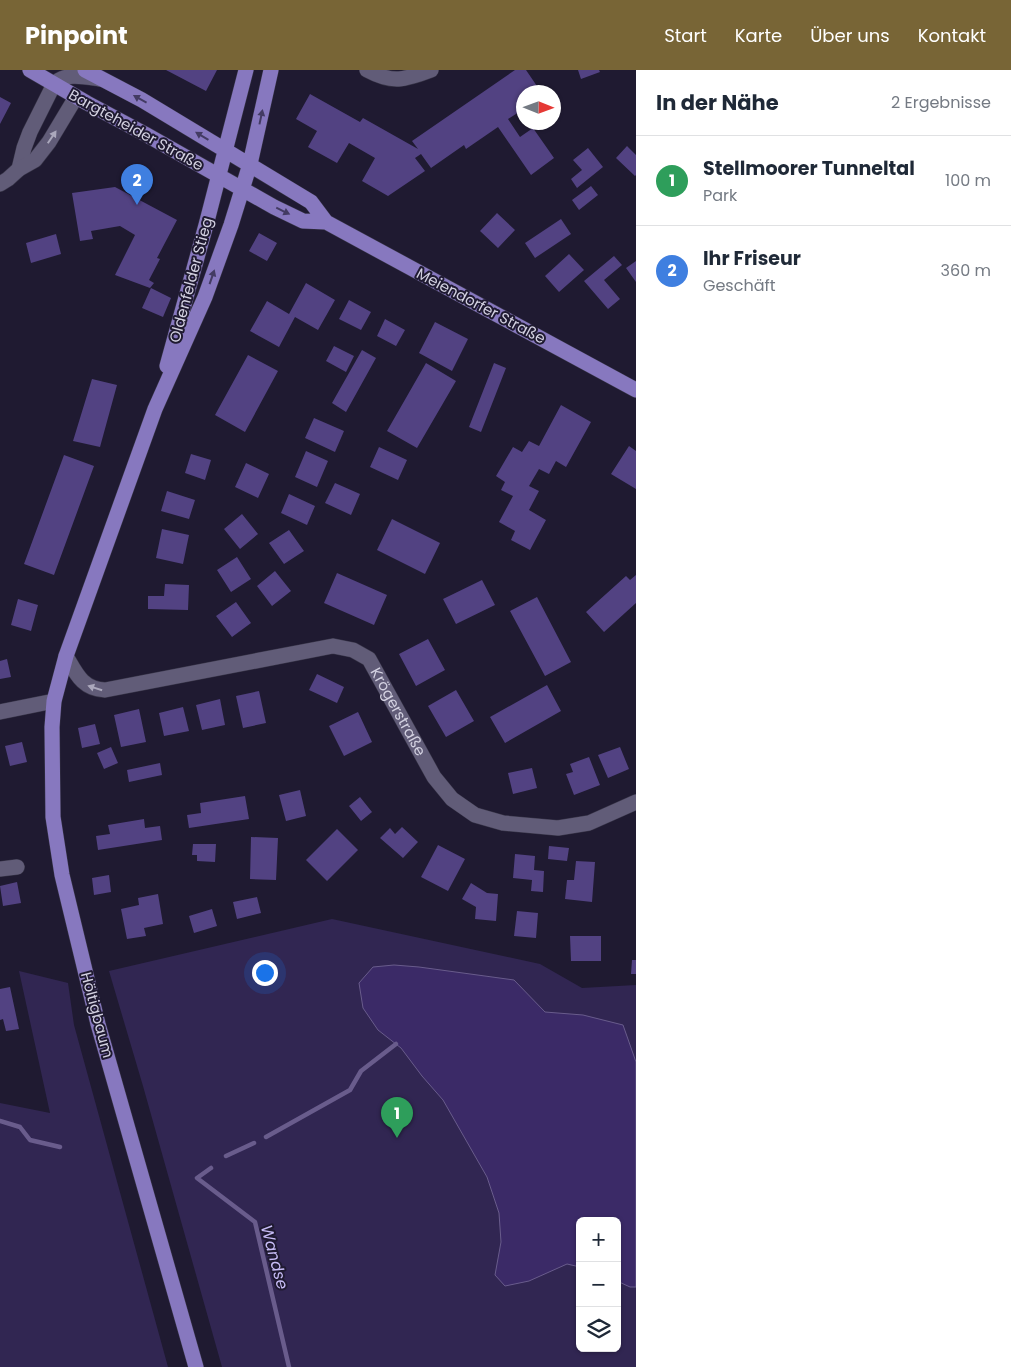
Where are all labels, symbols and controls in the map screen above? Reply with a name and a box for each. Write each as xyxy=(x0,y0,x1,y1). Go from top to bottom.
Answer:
text: Pinpoint xyxy=(25,19,128,52)
text: Start xyxy=(664,23,707,48)
text: Karte xyxy=(735,23,782,48)
text: Über uns xyxy=(810,23,890,48)
text: Kontakt xyxy=(918,23,986,48)
street label: Bargteheider Straße xyxy=(65,84,207,175)
north arrow xyxy=(516,85,561,130)
text: In der Nähe xyxy=(656,88,779,117)
text: 2 Ergebnisse xyxy=(891,91,991,114)
one-way arrow xyxy=(132,95,147,103)
one-way arrow xyxy=(257,110,265,125)
one-way arrow xyxy=(47,131,57,144)
one-way arrow xyxy=(195,131,208,140)
text: Stellmoorer Tunneltal xyxy=(703,155,915,182)
pin: 2 xyxy=(121,164,153,205)
text: 1 xyxy=(669,169,675,192)
text: 100 m xyxy=(945,169,991,192)
text: Park xyxy=(703,184,737,207)
one-way arrow xyxy=(276,208,290,216)
street label: Oldenfelder Stieg xyxy=(164,215,217,345)
text: Ihr Friseur xyxy=(703,245,801,272)
text: 2 xyxy=(667,259,677,282)
text: 360 m xyxy=(941,259,991,282)
street label: Meiendorfer Straße xyxy=(413,263,550,349)
one-way arrow xyxy=(209,270,216,285)
text: Geschäft xyxy=(703,274,776,297)
street label: Krögerstraße xyxy=(366,664,431,759)
one-way arrow xyxy=(87,683,102,691)
your location xyxy=(252,960,278,986)
street label: Höltigbaum xyxy=(76,970,119,1060)
pin: 1 xyxy=(381,1097,413,1138)
map controls xyxy=(576,1217,621,1352)
button: + xyxy=(576,1217,621,1262)
water label: Wandse xyxy=(255,1222,294,1292)
button: − xyxy=(576,1262,621,1307)
button: layers xyxy=(576,1307,621,1352)

